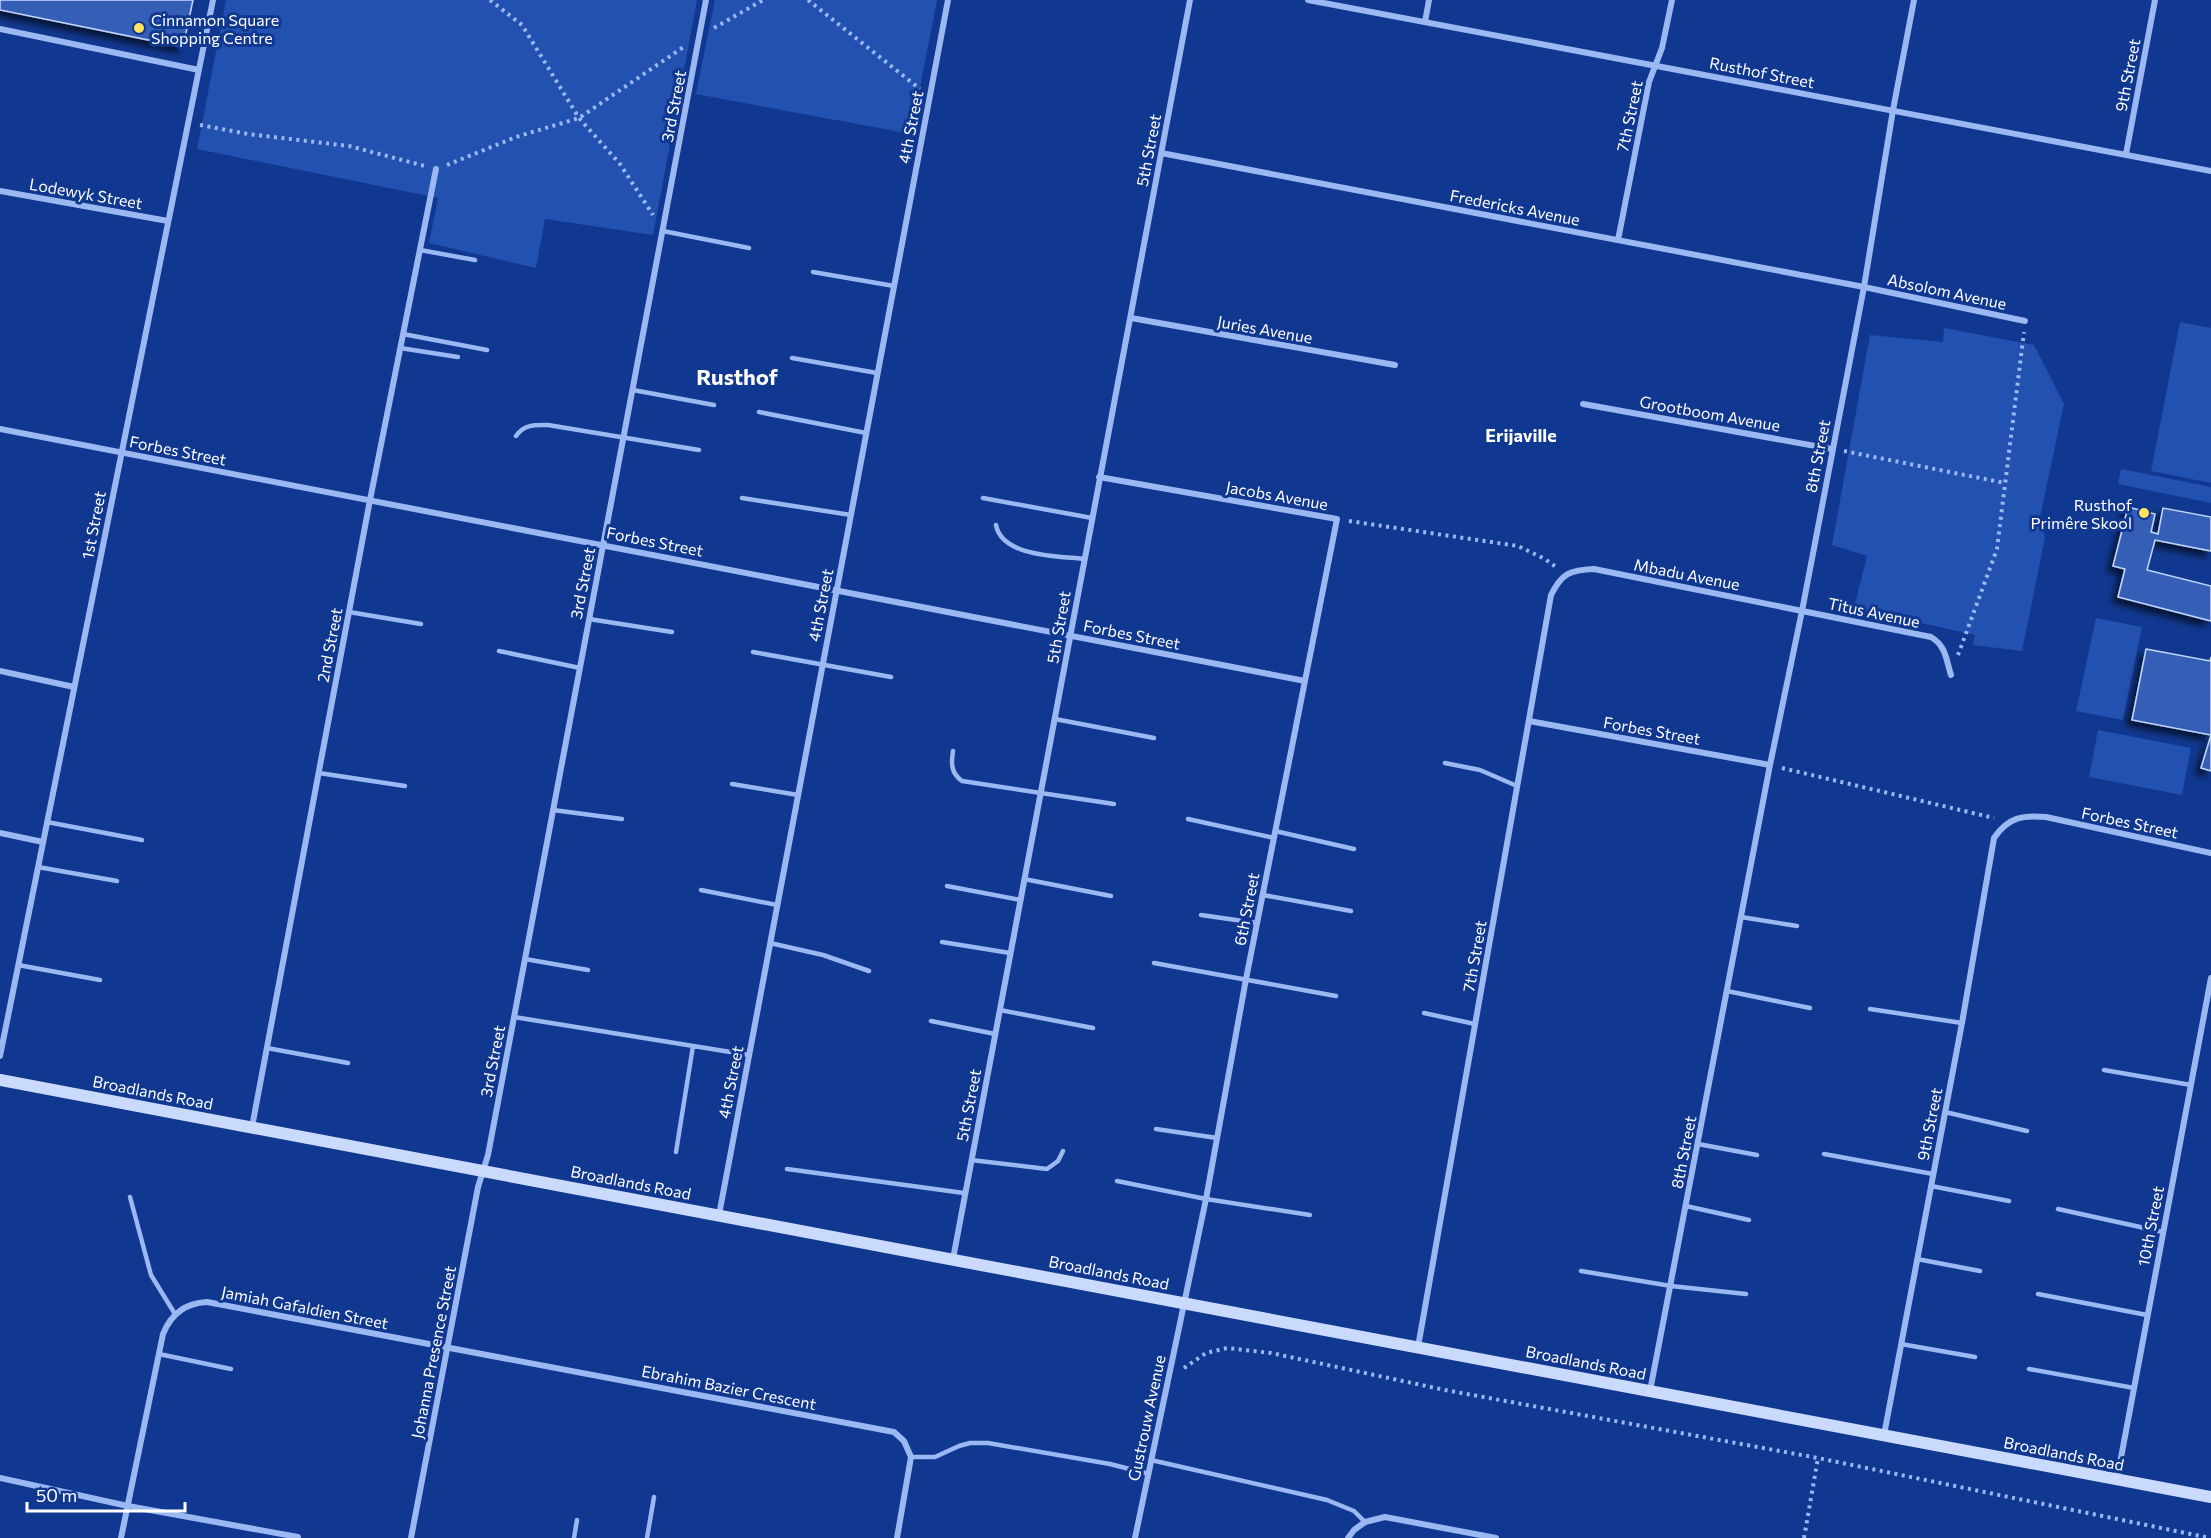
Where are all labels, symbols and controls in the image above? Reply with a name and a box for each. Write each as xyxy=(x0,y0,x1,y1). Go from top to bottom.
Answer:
place label: Cinnamon Square Shopping Centre xyxy=(151,10,279,47)
marker: Cinnamon Square Shopping Centre xyxy=(132,21,146,35)
street label: 9th Street xyxy=(2111,37,2143,113)
street label: Rusthof Street xyxy=(1708,53,1817,92)
street label: 3rd Street xyxy=(657,68,689,144)
street label: 7th Street xyxy=(1612,78,1646,153)
street label: 4th Street xyxy=(894,89,926,165)
street label: 5th Street xyxy=(1132,112,1164,188)
street label: Lodewyk Street xyxy=(28,174,144,212)
street label: Fredericks Avenue xyxy=(1448,185,1582,229)
street label: Absolom Avenue xyxy=(1886,269,2008,313)
street label: Juries Avenue xyxy=(1216,311,1314,347)
district label: Rusthof xyxy=(696,363,779,390)
street label: Grootboom Avenue xyxy=(1638,391,1782,435)
street label: 8th Street xyxy=(1801,418,1833,494)
district label: Erijaville xyxy=(1485,424,1557,446)
street label: Forbes Street xyxy=(128,431,228,469)
street label: Jacobs Avenue xyxy=(1224,477,1330,513)
street label: 1st Street xyxy=(77,489,109,561)
place label: Rusthof Primêre Skool xyxy=(2031,495,2133,532)
marker: Rusthof Primêre Skool xyxy=(2137,506,2151,520)
street label: Forbes Street xyxy=(605,522,705,560)
street label: 3rd Street xyxy=(566,545,598,621)
street label: Mbadu Avenue xyxy=(1632,554,1742,594)
street label: 4th Street xyxy=(804,567,836,643)
street label: 5th Street xyxy=(1042,589,1074,665)
street label: Titus Avenue xyxy=(1826,593,1922,631)
street label: 2nd Street xyxy=(312,606,346,684)
street label: Forbes Street xyxy=(1082,615,1182,653)
street label: Forbes Street xyxy=(1602,712,1702,748)
street label: Forbes Street xyxy=(2080,802,2180,842)
street label: 6th Street xyxy=(1230,871,1262,947)
street label: 7th Street xyxy=(1458,918,1490,993)
street label: 3rd Street xyxy=(476,1023,508,1099)
street label: 4th Street xyxy=(714,1044,746,1120)
street label: 5th Street xyxy=(952,1067,984,1143)
street label: Broadlands Road xyxy=(91,1071,215,1113)
street label: 9th Street xyxy=(1913,1086,1945,1162)
street label: 8th Street xyxy=(1667,1114,1699,1190)
street label: Broadlands Road xyxy=(569,1161,693,1203)
street label: 10th Street xyxy=(2133,1184,2167,1268)
street label: Broadlands Road xyxy=(1047,1251,1171,1293)
street label: Johanna Presence Street xyxy=(407,1264,459,1440)
street label: Jamiah Gafaldien Street xyxy=(220,1281,390,1333)
street label: Broadlands Road xyxy=(1524,1341,1648,1383)
street label: Gustrouw Avenue xyxy=(1123,1353,1169,1483)
street label: Ebrahim Bazier Crescent xyxy=(640,1361,818,1413)
street label: Broadlands Road xyxy=(2002,1432,2126,1474)
scale bar xyxy=(27,1475,184,1513)
text: 50 m xyxy=(36,1484,77,1506)

